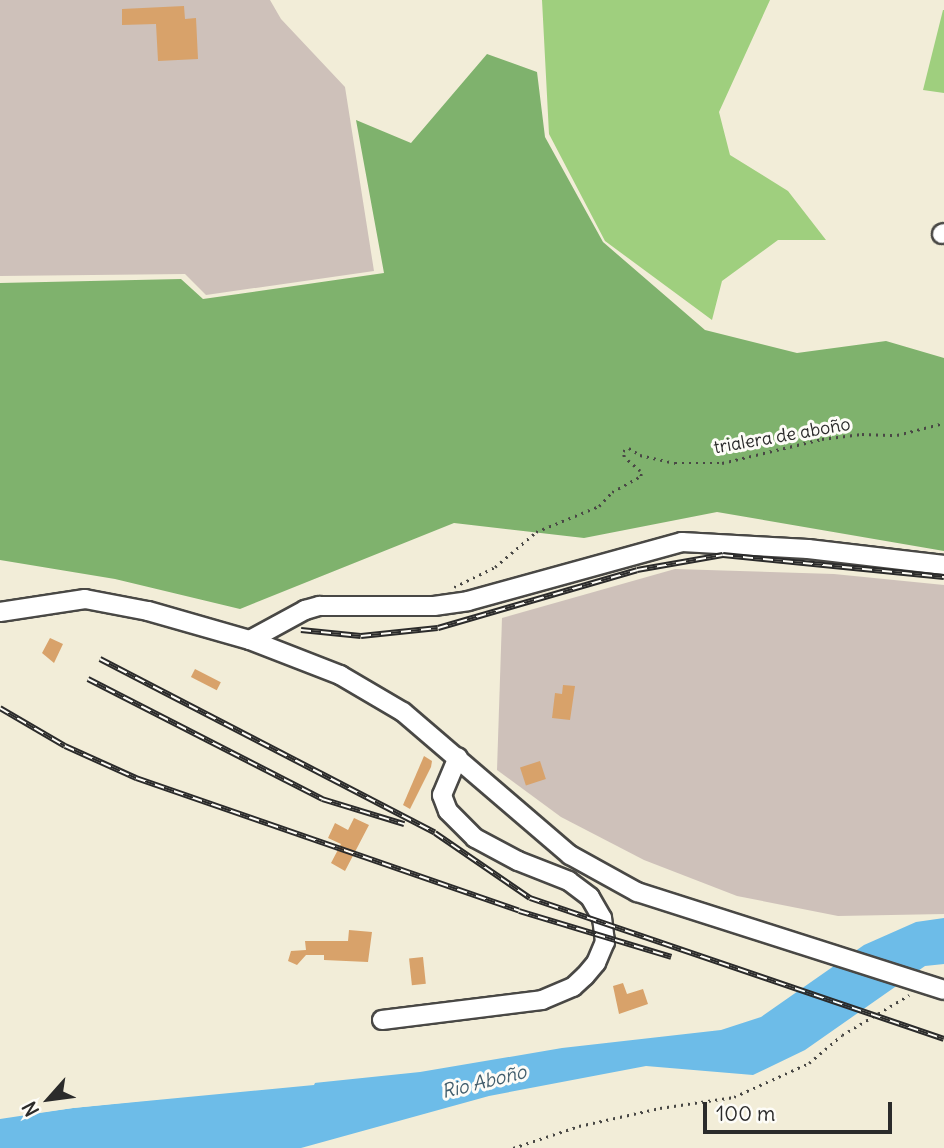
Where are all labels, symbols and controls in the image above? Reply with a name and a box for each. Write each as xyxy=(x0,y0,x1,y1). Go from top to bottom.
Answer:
street label: trialera de aboño xyxy=(712,413,852,459)
water label: Rio Aboño xyxy=(439,1060,529,1104)
north arrow xyxy=(14,1064,84,1134)
scale bar xyxy=(706,1088,895,1132)
text: N xyxy=(17,1097,44,1120)
text: 100 m xyxy=(716,1100,775,1127)

